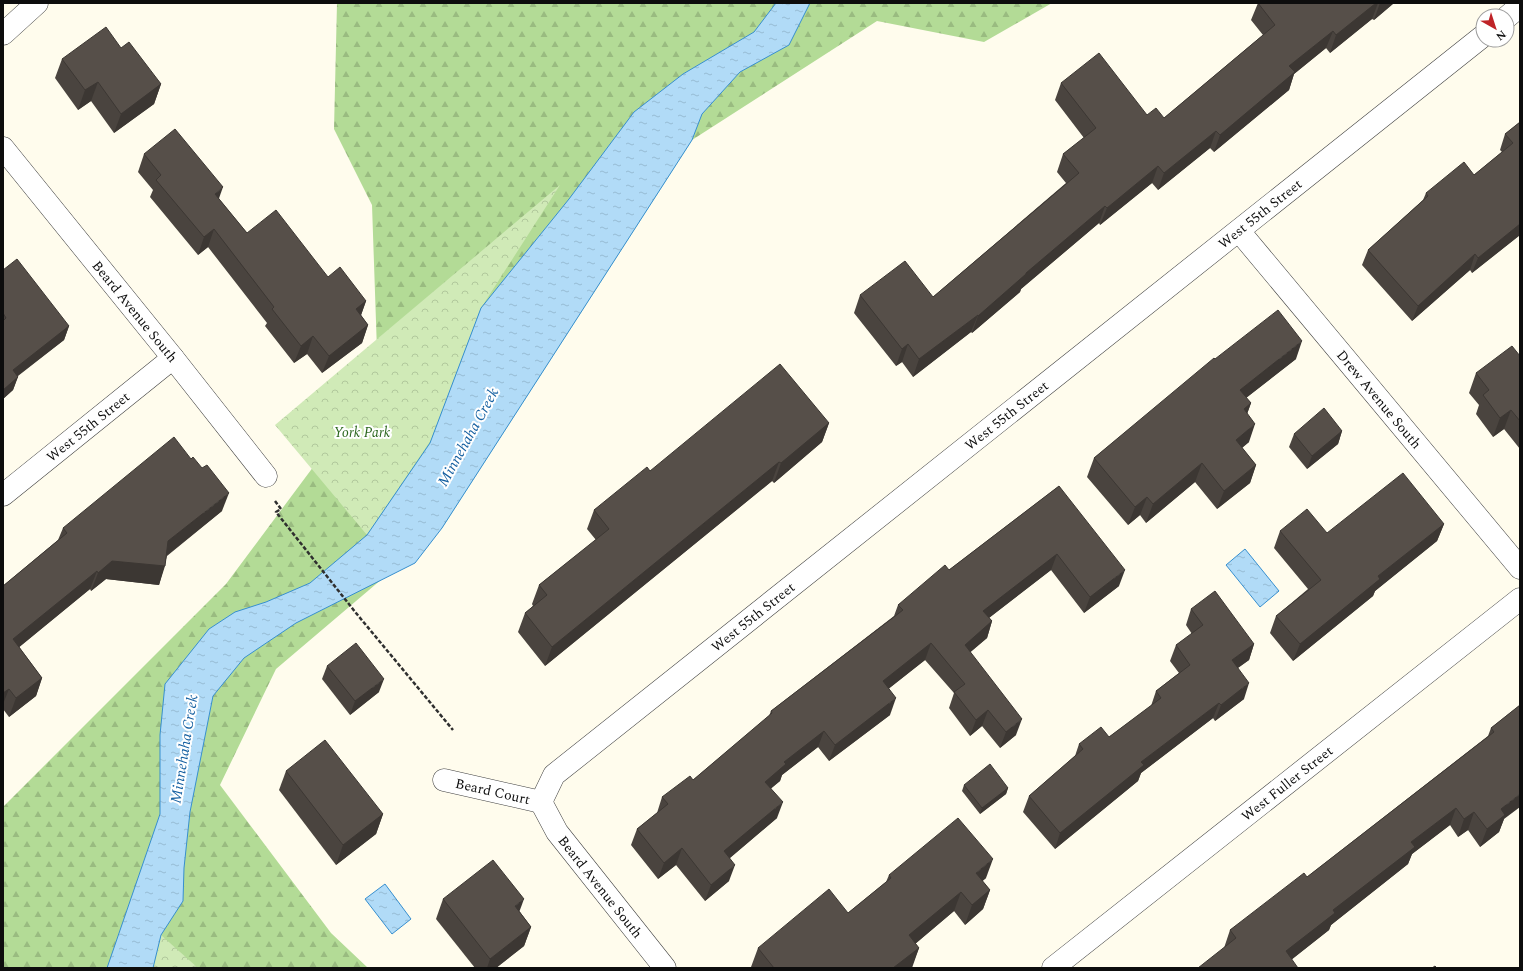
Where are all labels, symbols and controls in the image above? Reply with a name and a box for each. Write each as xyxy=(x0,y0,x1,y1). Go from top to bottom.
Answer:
north arrow xyxy=(1475,8,1515,48)
text: N xyxy=(1492,26,1510,45)
street label: West 55th Street xyxy=(1214,174,1307,254)
street label: Beard Avenue South xyxy=(87,256,183,367)
street label: Drew Avenue South xyxy=(1331,345,1426,454)
street label: West 55th Street xyxy=(960,376,1053,456)
water label: Minnehaha Creek xyxy=(432,384,505,491)
street label: West 55th Street xyxy=(42,387,135,467)
park label: York Park xyxy=(334,422,391,443)
street label: West 55th Street xyxy=(707,577,800,657)
water label: Minnehaha Creek xyxy=(165,693,204,805)
street label: West Fuller Street xyxy=(1237,741,1338,827)
street label: Beard Court xyxy=(453,773,532,810)
street label: Beard Avenue South xyxy=(553,831,648,943)

